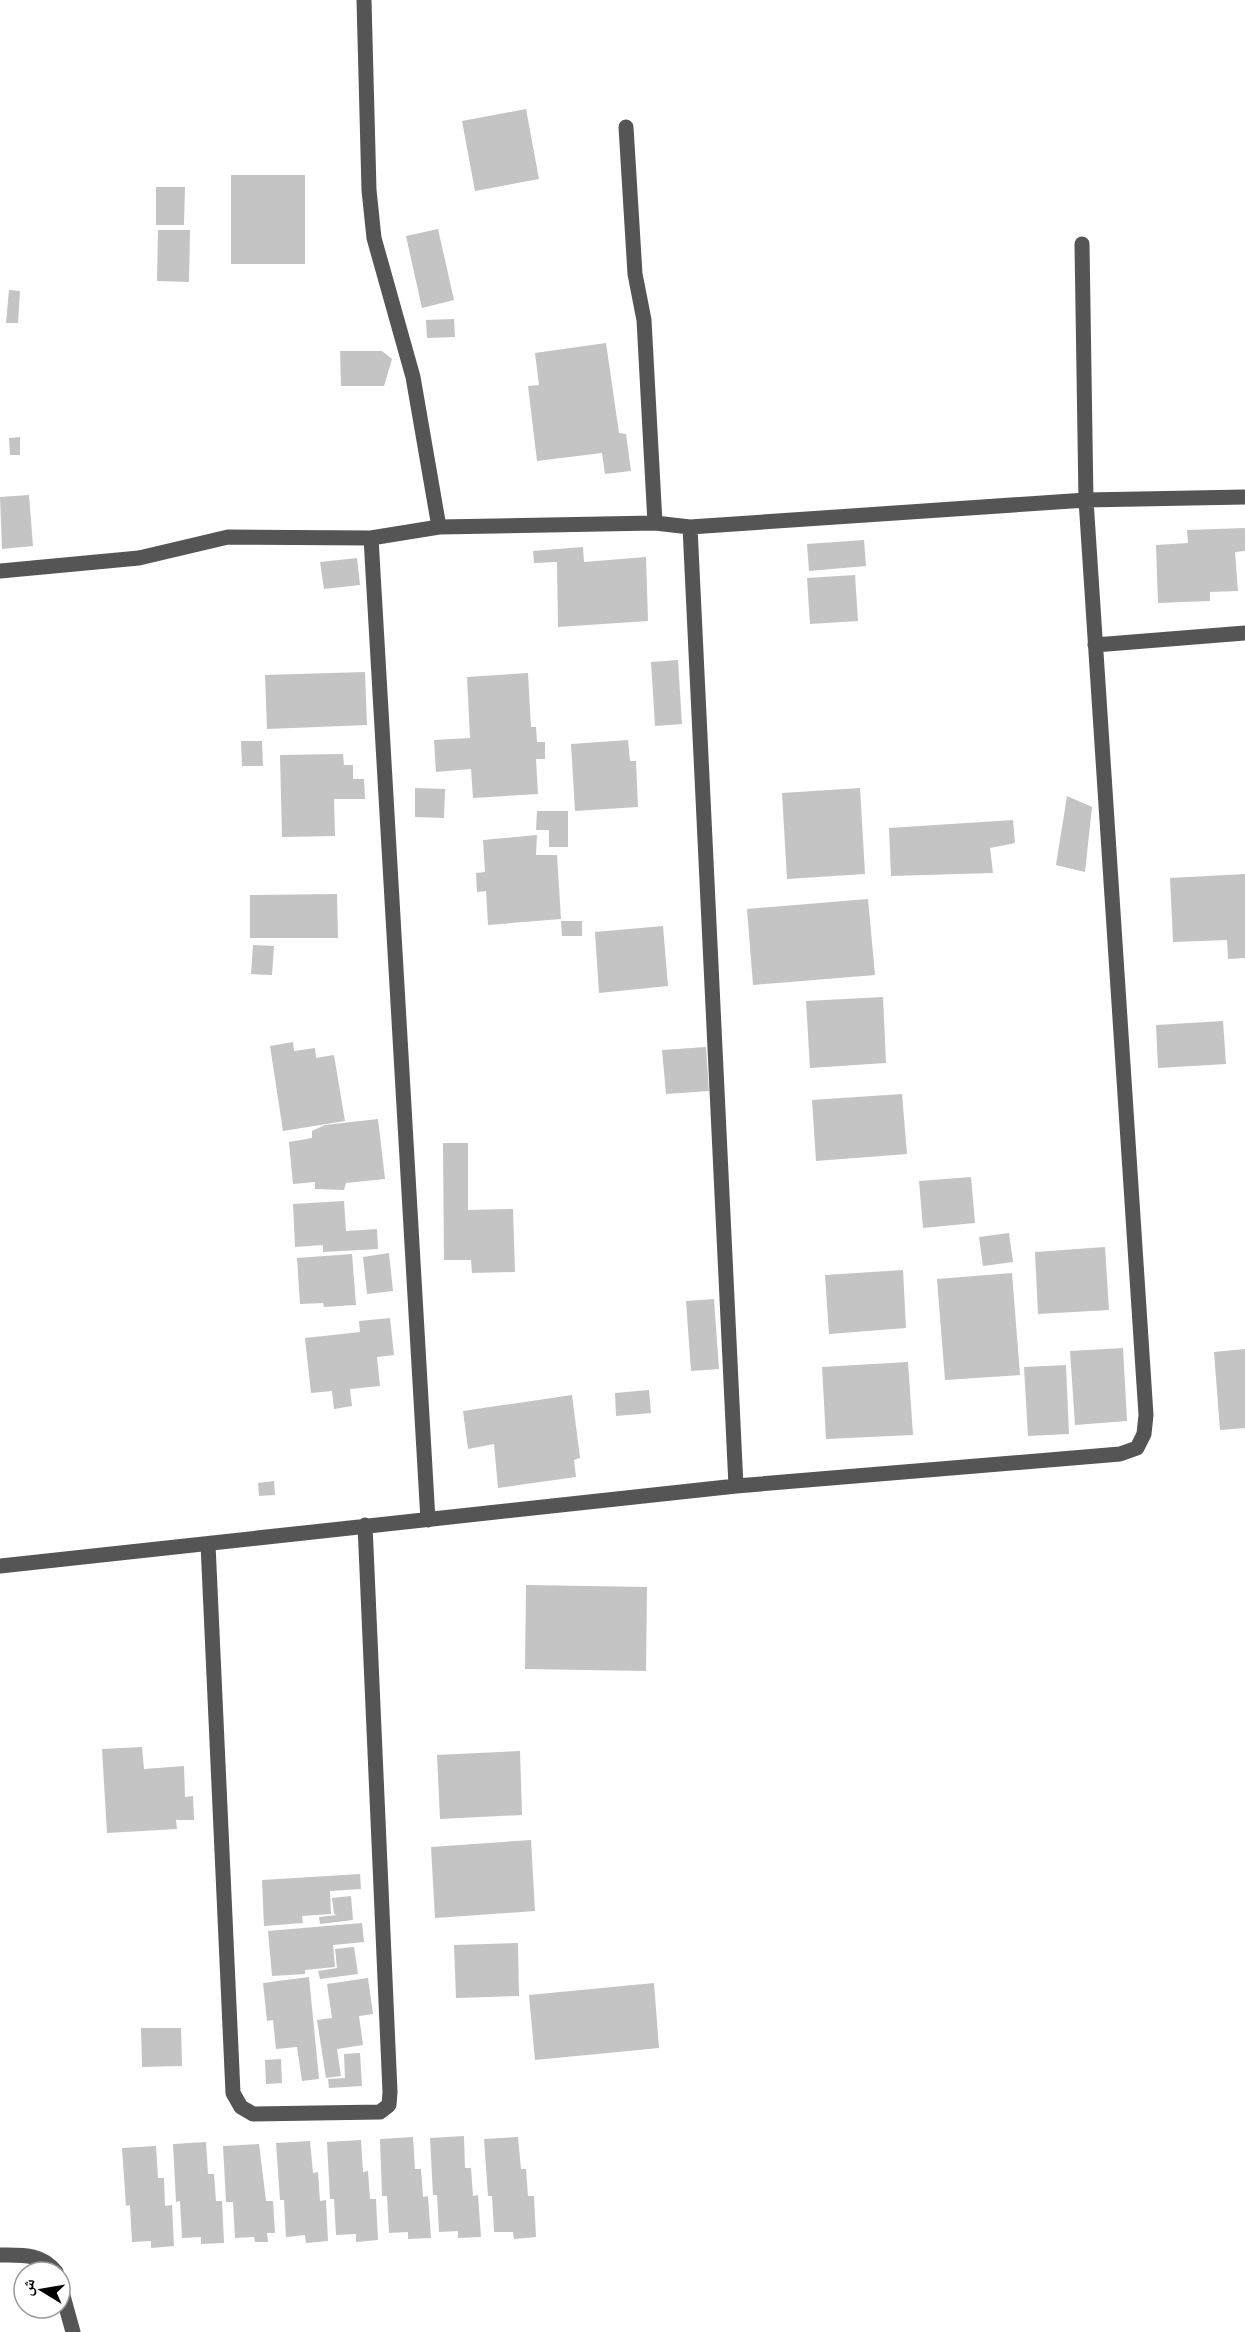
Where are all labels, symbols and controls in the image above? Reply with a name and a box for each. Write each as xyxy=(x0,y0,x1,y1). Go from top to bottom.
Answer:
north arrow xyxy=(12,2260,72,2320)
text: ش xyxy=(15,2277,41,2298)

